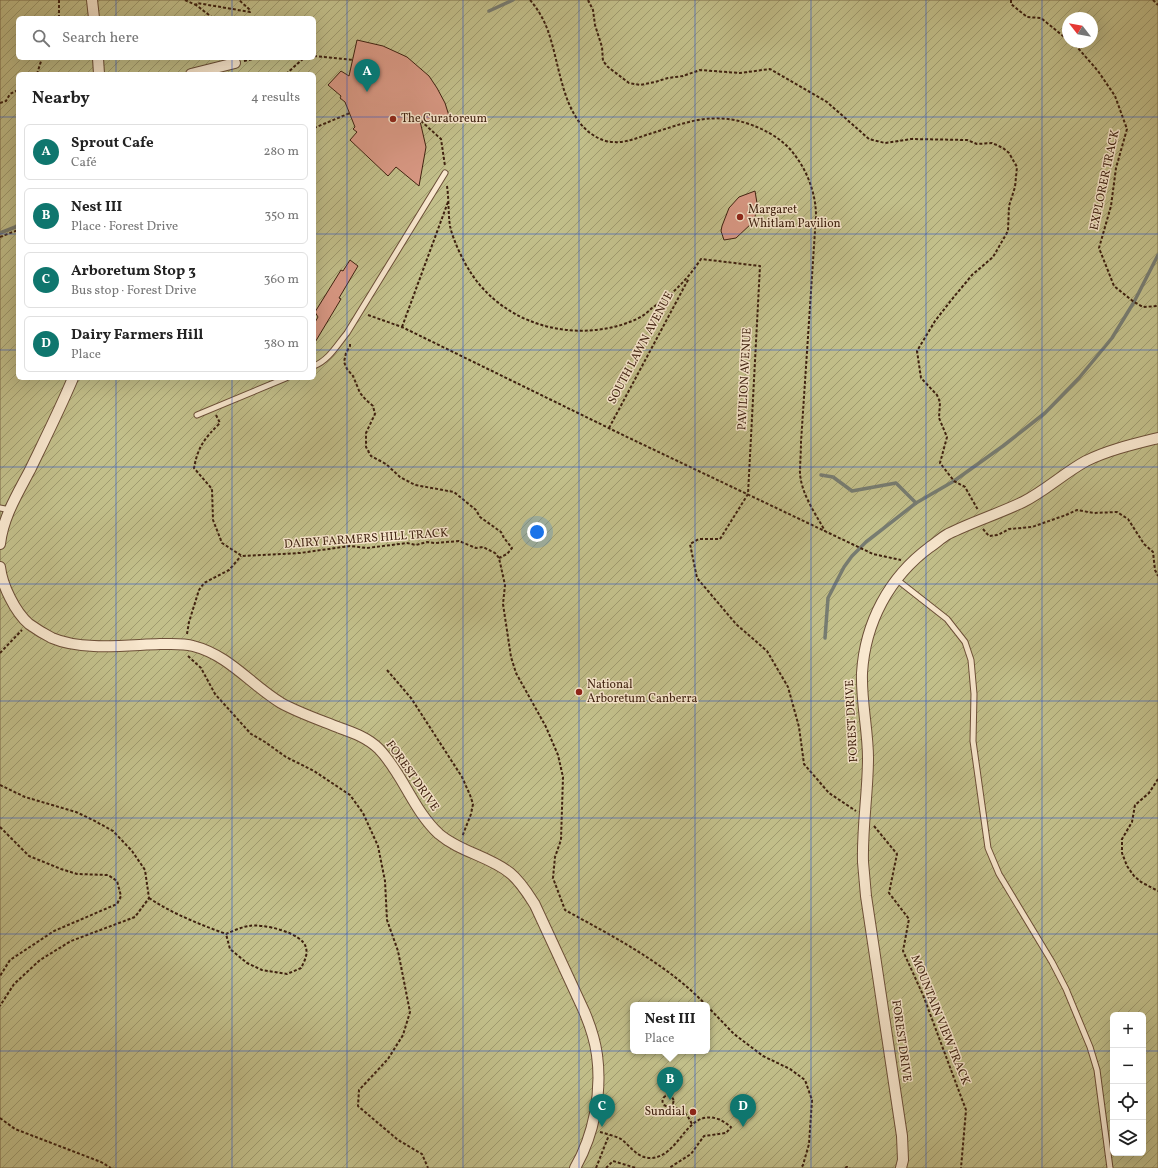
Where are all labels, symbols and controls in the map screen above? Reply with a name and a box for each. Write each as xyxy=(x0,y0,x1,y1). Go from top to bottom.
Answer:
north arrow xyxy=(1062,12,1098,48)
search box xyxy=(16,16,316,60)
icon: search xyxy=(30,27,52,49)
text: Search here xyxy=(62,28,139,49)
pin: A xyxy=(354,59,380,92)
text: Nearby xyxy=(32,87,90,110)
text: 4 results xyxy=(251,89,300,107)
place label: The Curatoreum xyxy=(401,111,487,127)
marker: The Curatoreum xyxy=(388,114,398,124)
street label: EXPLORER TRACK xyxy=(1087,128,1123,232)
text: Sprout Cafe xyxy=(71,133,154,154)
text: A xyxy=(41,143,51,161)
text: 280 m xyxy=(263,143,299,161)
text: Café xyxy=(71,154,97,172)
text: Nest III xyxy=(71,197,122,218)
place label: Margaret Whitlam Pavilion xyxy=(748,202,841,232)
text: B xyxy=(42,207,50,225)
text: 350 m xyxy=(264,207,299,225)
marker: Margaret Whitlam Pavilion xyxy=(735,212,745,222)
text: Place · Forest Drive xyxy=(71,218,178,236)
text: Arboretum Stop 3 xyxy=(71,261,196,282)
text: C xyxy=(42,271,50,289)
text: 360 m xyxy=(264,271,299,289)
text: Bus stop · Forest Drive xyxy=(71,282,196,300)
street label: SOUTH LAWN AVENUE xyxy=(605,289,677,407)
text: Dairy Farmers Hill xyxy=(71,325,203,346)
street label: PAVILION AVENUE xyxy=(734,327,756,431)
text: D xyxy=(41,335,51,353)
text: 380 m xyxy=(264,335,299,353)
text: Place xyxy=(71,346,101,364)
your location xyxy=(527,522,547,542)
street label: DAIRY FARMERS HILL TRACK xyxy=(283,525,449,553)
place label: National Arboretum Canberra xyxy=(587,677,697,707)
street label: FOREST DRIVE xyxy=(842,679,862,763)
marker: National Arboretum Canberra xyxy=(574,687,584,697)
street label: FOREST DRIVE xyxy=(382,737,442,815)
street label: MOUNTAIN VIEW TRACK xyxy=(907,953,973,1087)
street label: FOREST DRIVE xyxy=(887,999,915,1083)
popup xyxy=(630,1002,710,1054)
text: Nest III xyxy=(644,1009,696,1030)
map controls xyxy=(1110,1012,1146,1156)
button: + xyxy=(1110,1012,1146,1048)
text: Place xyxy=(644,1030,674,1048)
button: − xyxy=(1110,1048,1146,1084)
pin: B xyxy=(657,1067,683,1100)
button: locate xyxy=(1110,1084,1146,1120)
pin: C xyxy=(589,1094,615,1127)
pin: D xyxy=(730,1094,756,1127)
place label: Sundial xyxy=(644,1104,685,1120)
marker: Sundial xyxy=(688,1107,698,1117)
button: layers xyxy=(1110,1120,1146,1156)

